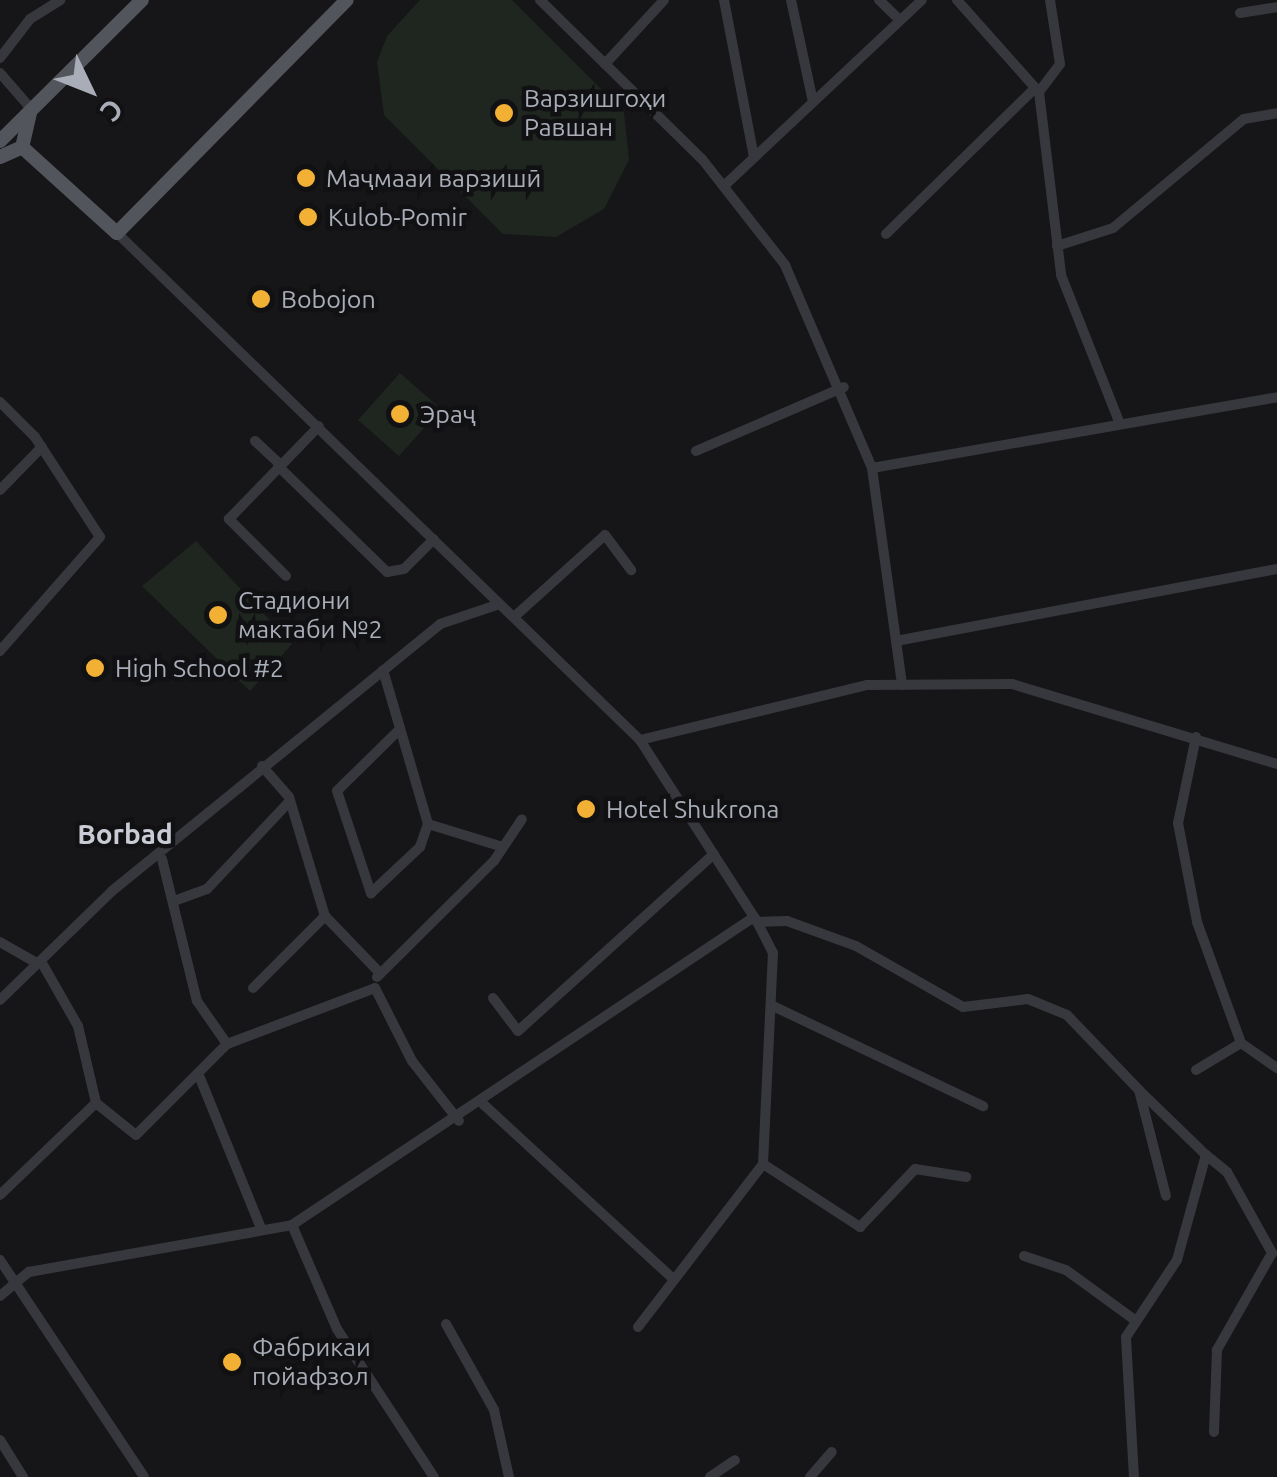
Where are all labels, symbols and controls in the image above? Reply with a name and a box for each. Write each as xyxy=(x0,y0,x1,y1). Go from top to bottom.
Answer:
north arrow xyxy=(40,40,140,140)
place label: Варзишгоҳи Равшан xyxy=(524,84,666,143)
text: С xyxy=(95,94,130,128)
marker: Варзишгоҳи Равшан xyxy=(493,102,515,124)
place label: Маҷмааи варзишӣ xyxy=(326,163,541,193)
marker: Маҷмааи варзишӣ xyxy=(295,167,317,189)
place label: Kulob-Pomir xyxy=(328,202,467,232)
marker: Kulob-Pomir xyxy=(297,206,319,228)
place label: Bobojon xyxy=(281,284,376,314)
marker: Bobojon xyxy=(250,288,272,310)
place label: Эраҷ xyxy=(420,399,476,429)
marker: Эраҷ xyxy=(389,403,411,425)
place label: Стадиони мактаби №2 xyxy=(238,586,383,645)
marker: Стадиони мактаби №2 xyxy=(207,604,229,626)
place label: High School #2 xyxy=(115,653,284,683)
marker: High School #2 xyxy=(84,657,106,679)
place label: Hotel Shukrona xyxy=(606,794,779,824)
marker: Hotel Shukrona xyxy=(575,798,597,820)
district label: Borbad xyxy=(77,817,173,851)
place label: Фабрикаи пойафзол xyxy=(252,1333,371,1392)
marker: Фабрикаи пойафзол xyxy=(221,1351,243,1373)

